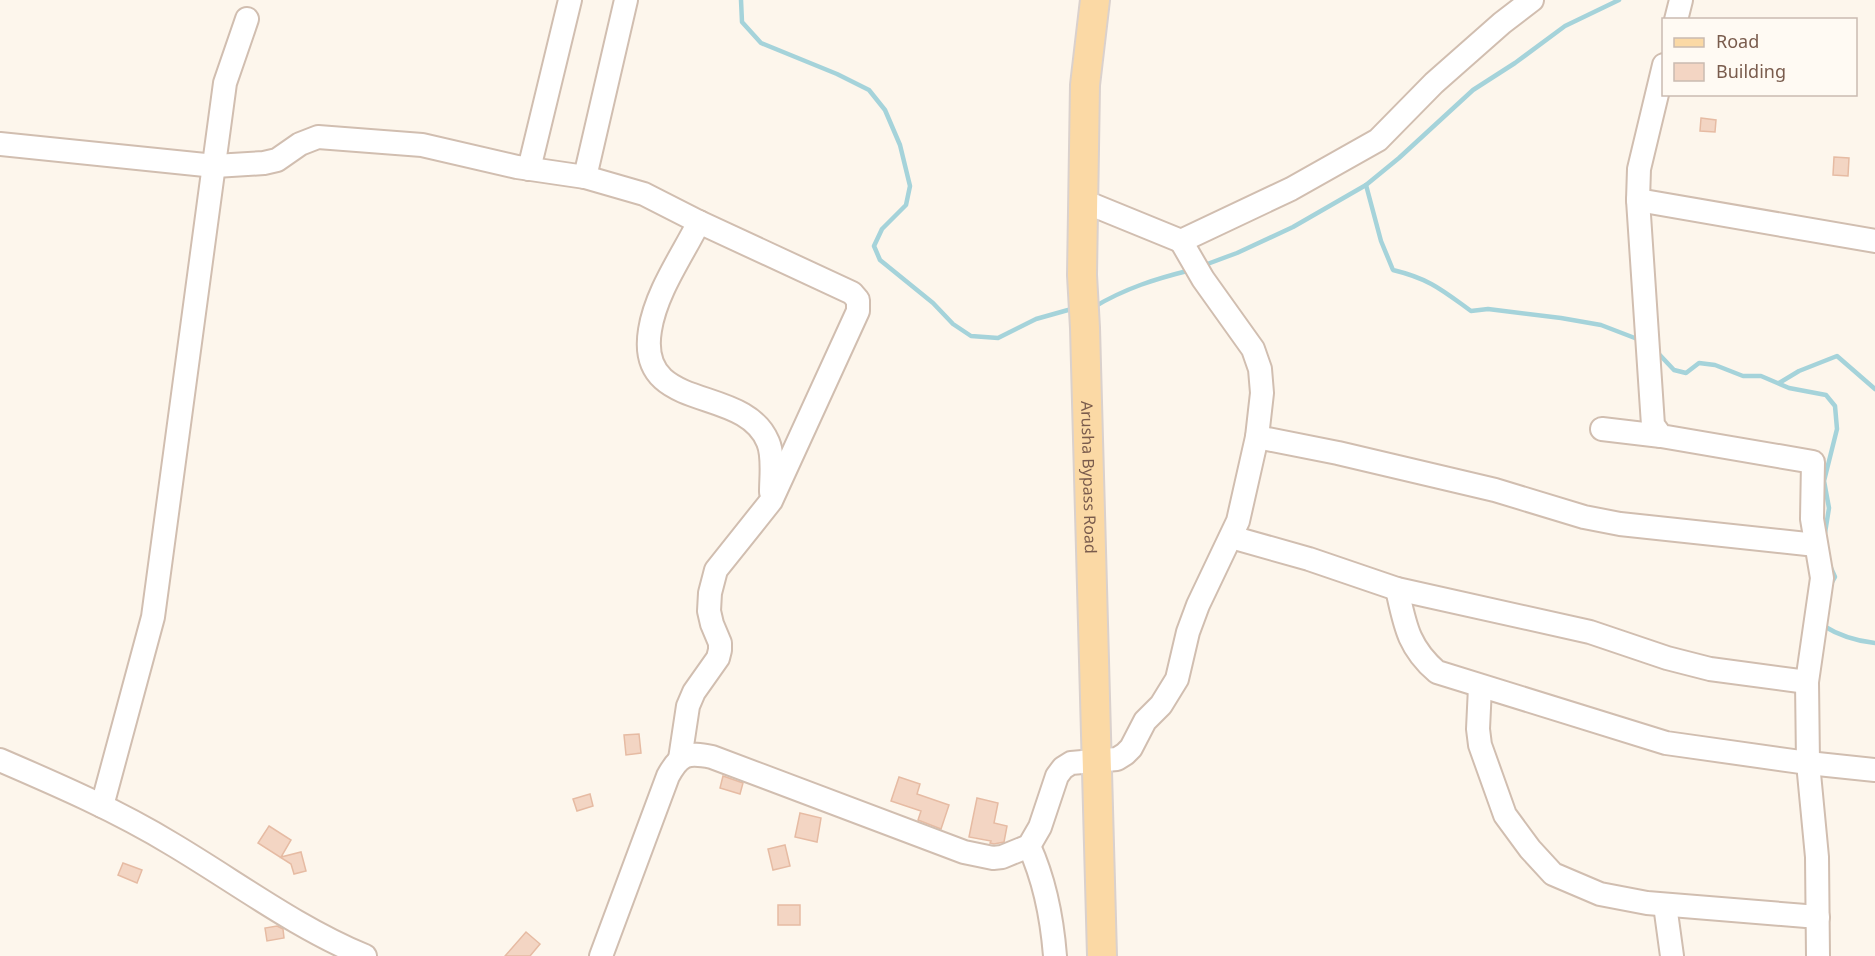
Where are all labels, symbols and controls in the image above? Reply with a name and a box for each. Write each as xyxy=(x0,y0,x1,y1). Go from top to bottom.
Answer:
legend xyxy=(1662,18,1857,96)
text: Road xyxy=(1716,29,1759,53)
text: Building xyxy=(1716,59,1786,83)
street label: Arusha Bypass Road xyxy=(1076,401,1102,554)

